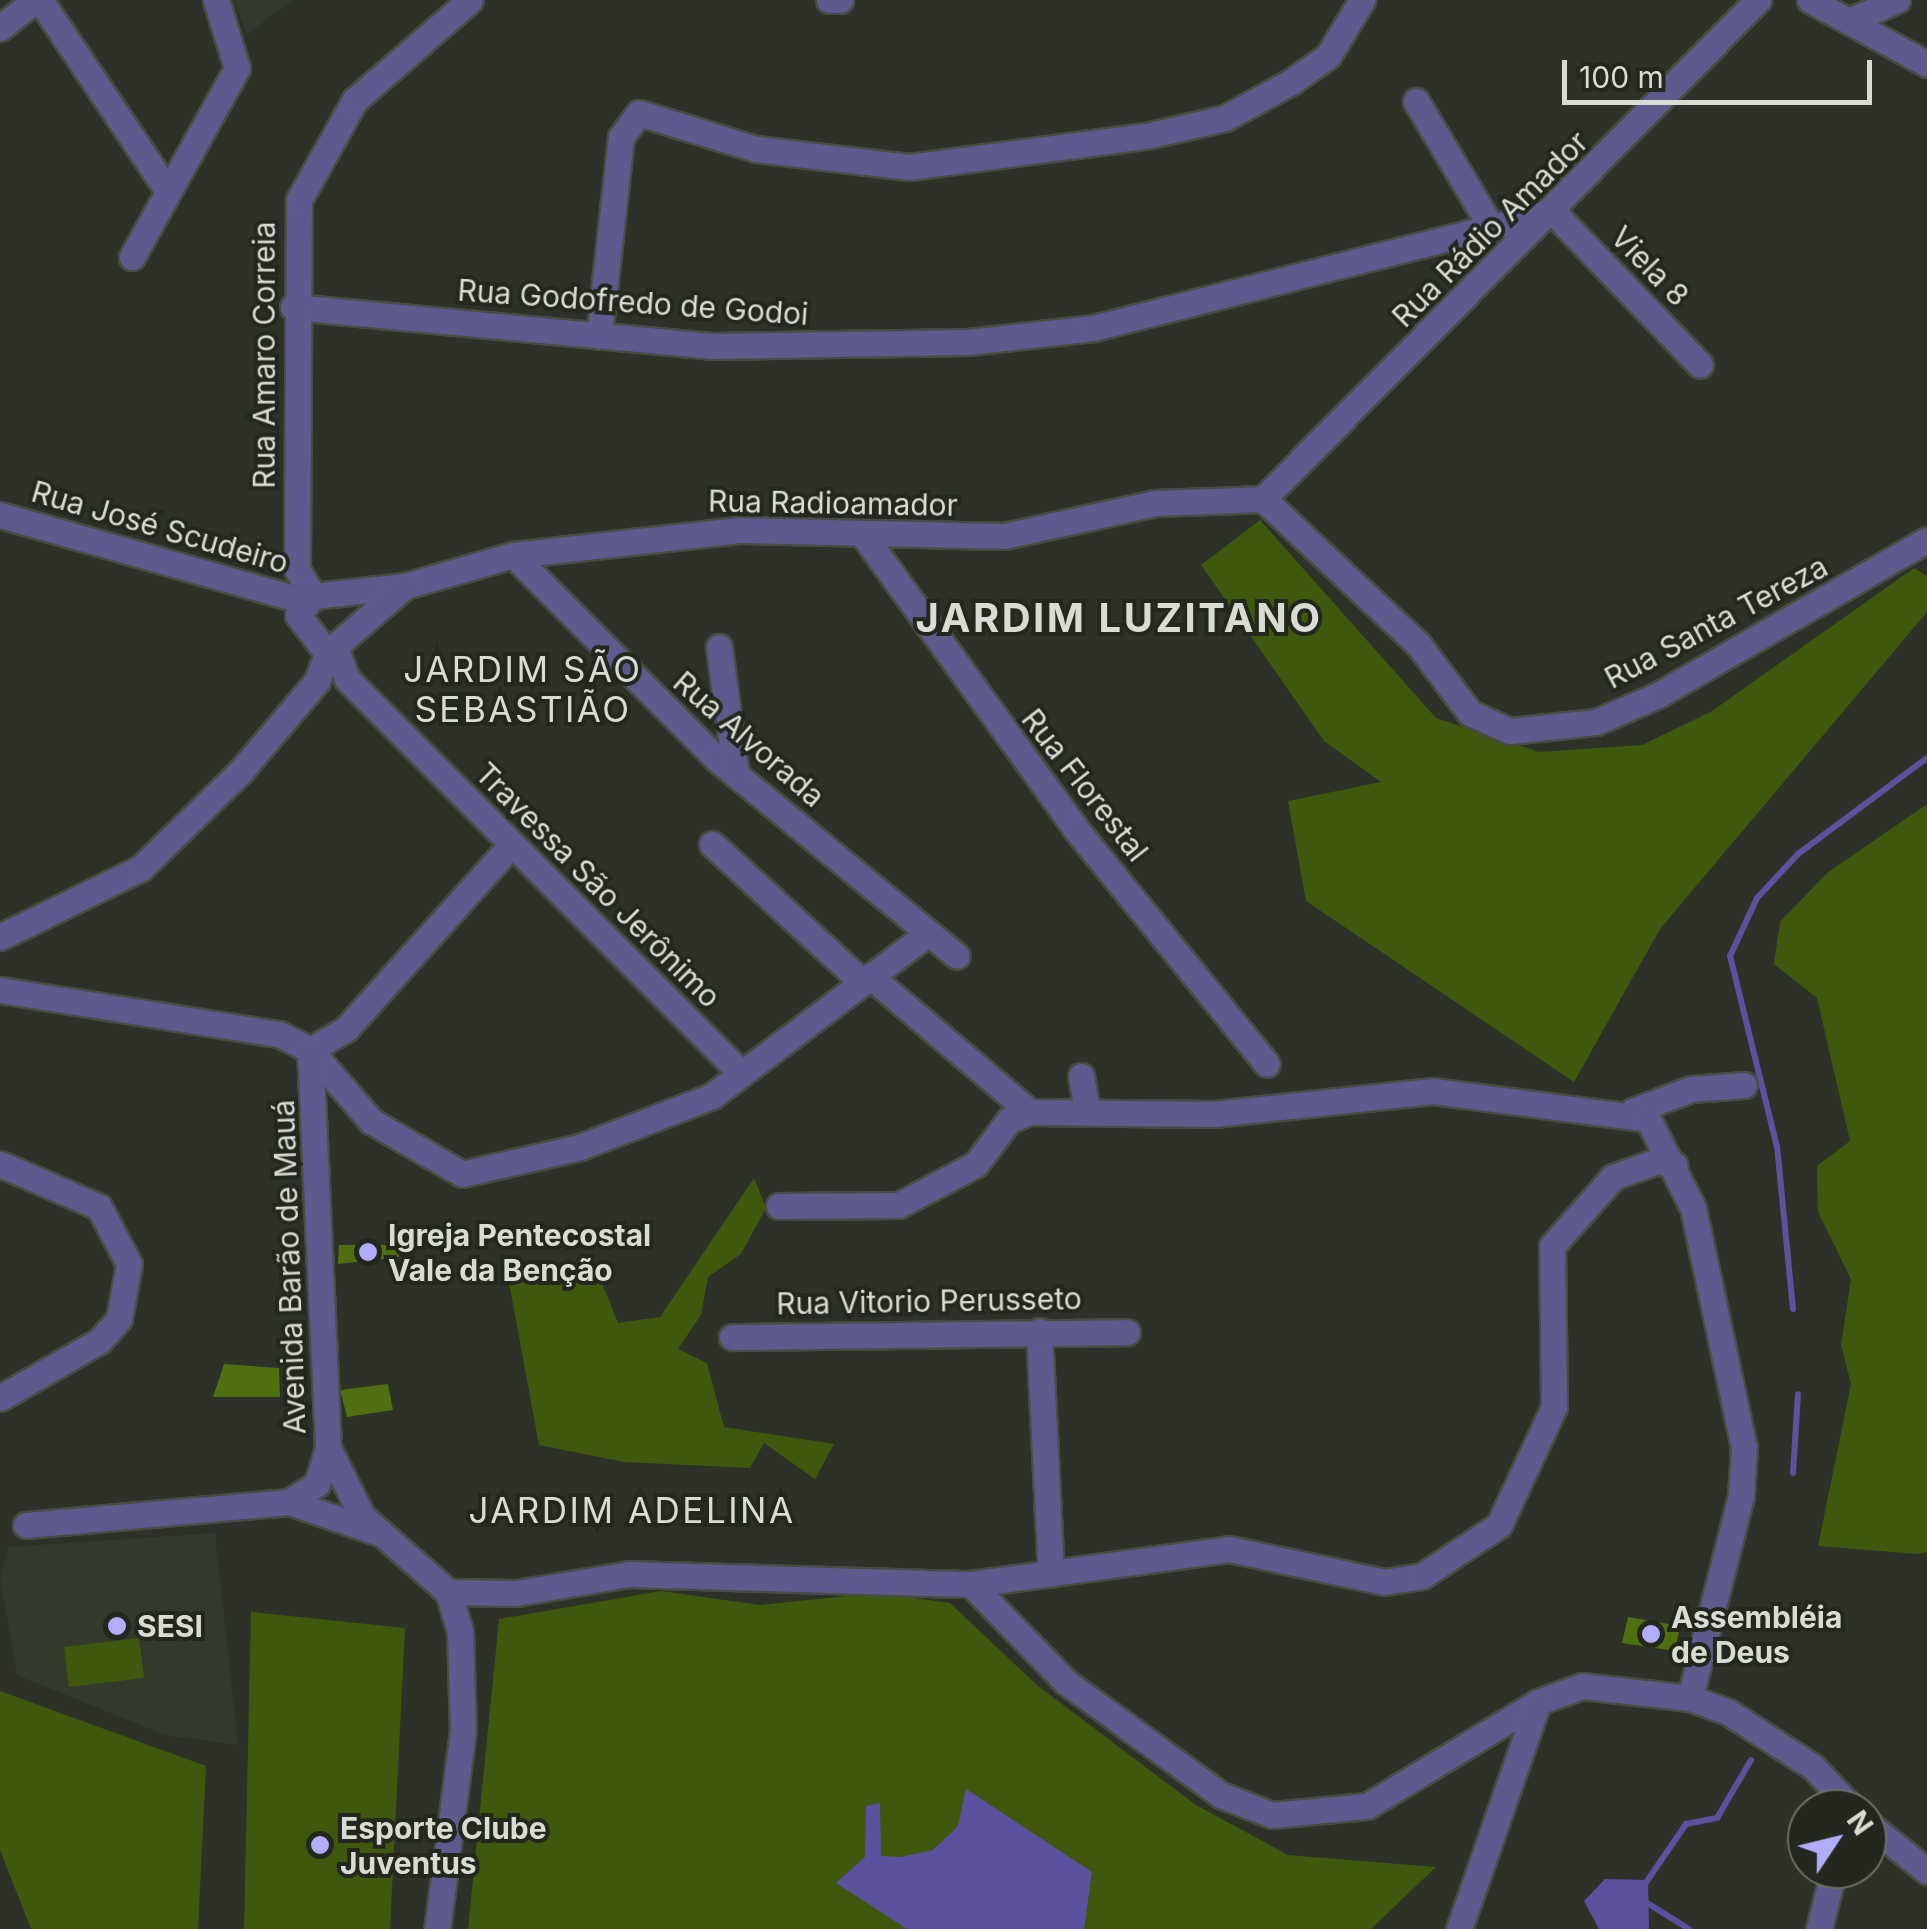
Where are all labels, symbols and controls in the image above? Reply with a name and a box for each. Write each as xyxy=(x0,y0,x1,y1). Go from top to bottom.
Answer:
scale bar xyxy=(1567,40,1877,102)
text: 100 m xyxy=(1579,59,1664,95)
street label: Rua Rádio Amador xyxy=(1385,124,1595,334)
street label: Viela 8 xyxy=(1604,219,1696,313)
street label: Rua Amaro Correia xyxy=(246,221,282,489)
street label: Rua Godofredo de Godoi xyxy=(456,272,810,332)
street label: Rua José Scudeiro xyxy=(28,473,292,581)
street label: Rua Radioamador xyxy=(708,483,958,523)
street label: Rua Santa Tereza xyxy=(1598,548,1834,696)
district label: JARDIM LUZITANO xyxy=(915,594,1323,642)
district label: JARDIM SÃO SEBASTIÃO xyxy=(403,648,643,730)
street label: Rua Alvorada xyxy=(666,664,832,814)
street label: Rua Florestal xyxy=(1014,702,1156,868)
street label: Travessa São Jerônimo xyxy=(468,755,728,1015)
street label: Avenida Barão de Mauá xyxy=(265,1099,313,1435)
place label: Igreja Pentecostal Vale da Benção xyxy=(388,1217,651,1288)
marker: Igreja Pentecostal Vale da Benção xyxy=(357,1241,379,1263)
street label: Rua Vitorio Perusseto xyxy=(776,1280,1082,1322)
district label: JARDIM ADELINA xyxy=(468,1489,796,1531)
place label: Assembléia de Deus xyxy=(1671,1599,1842,1670)
place label: SESI xyxy=(137,1608,203,1644)
marker: SESI xyxy=(106,1615,128,1637)
marker: Assembléia de Deus xyxy=(1640,1623,1662,1645)
north arrow xyxy=(1787,1789,1887,1889)
text: N xyxy=(1840,1804,1880,1841)
place label: Esporte Clube Juventus xyxy=(340,1810,547,1880)
marker: Esporte Clube Juventus xyxy=(309,1834,331,1856)

